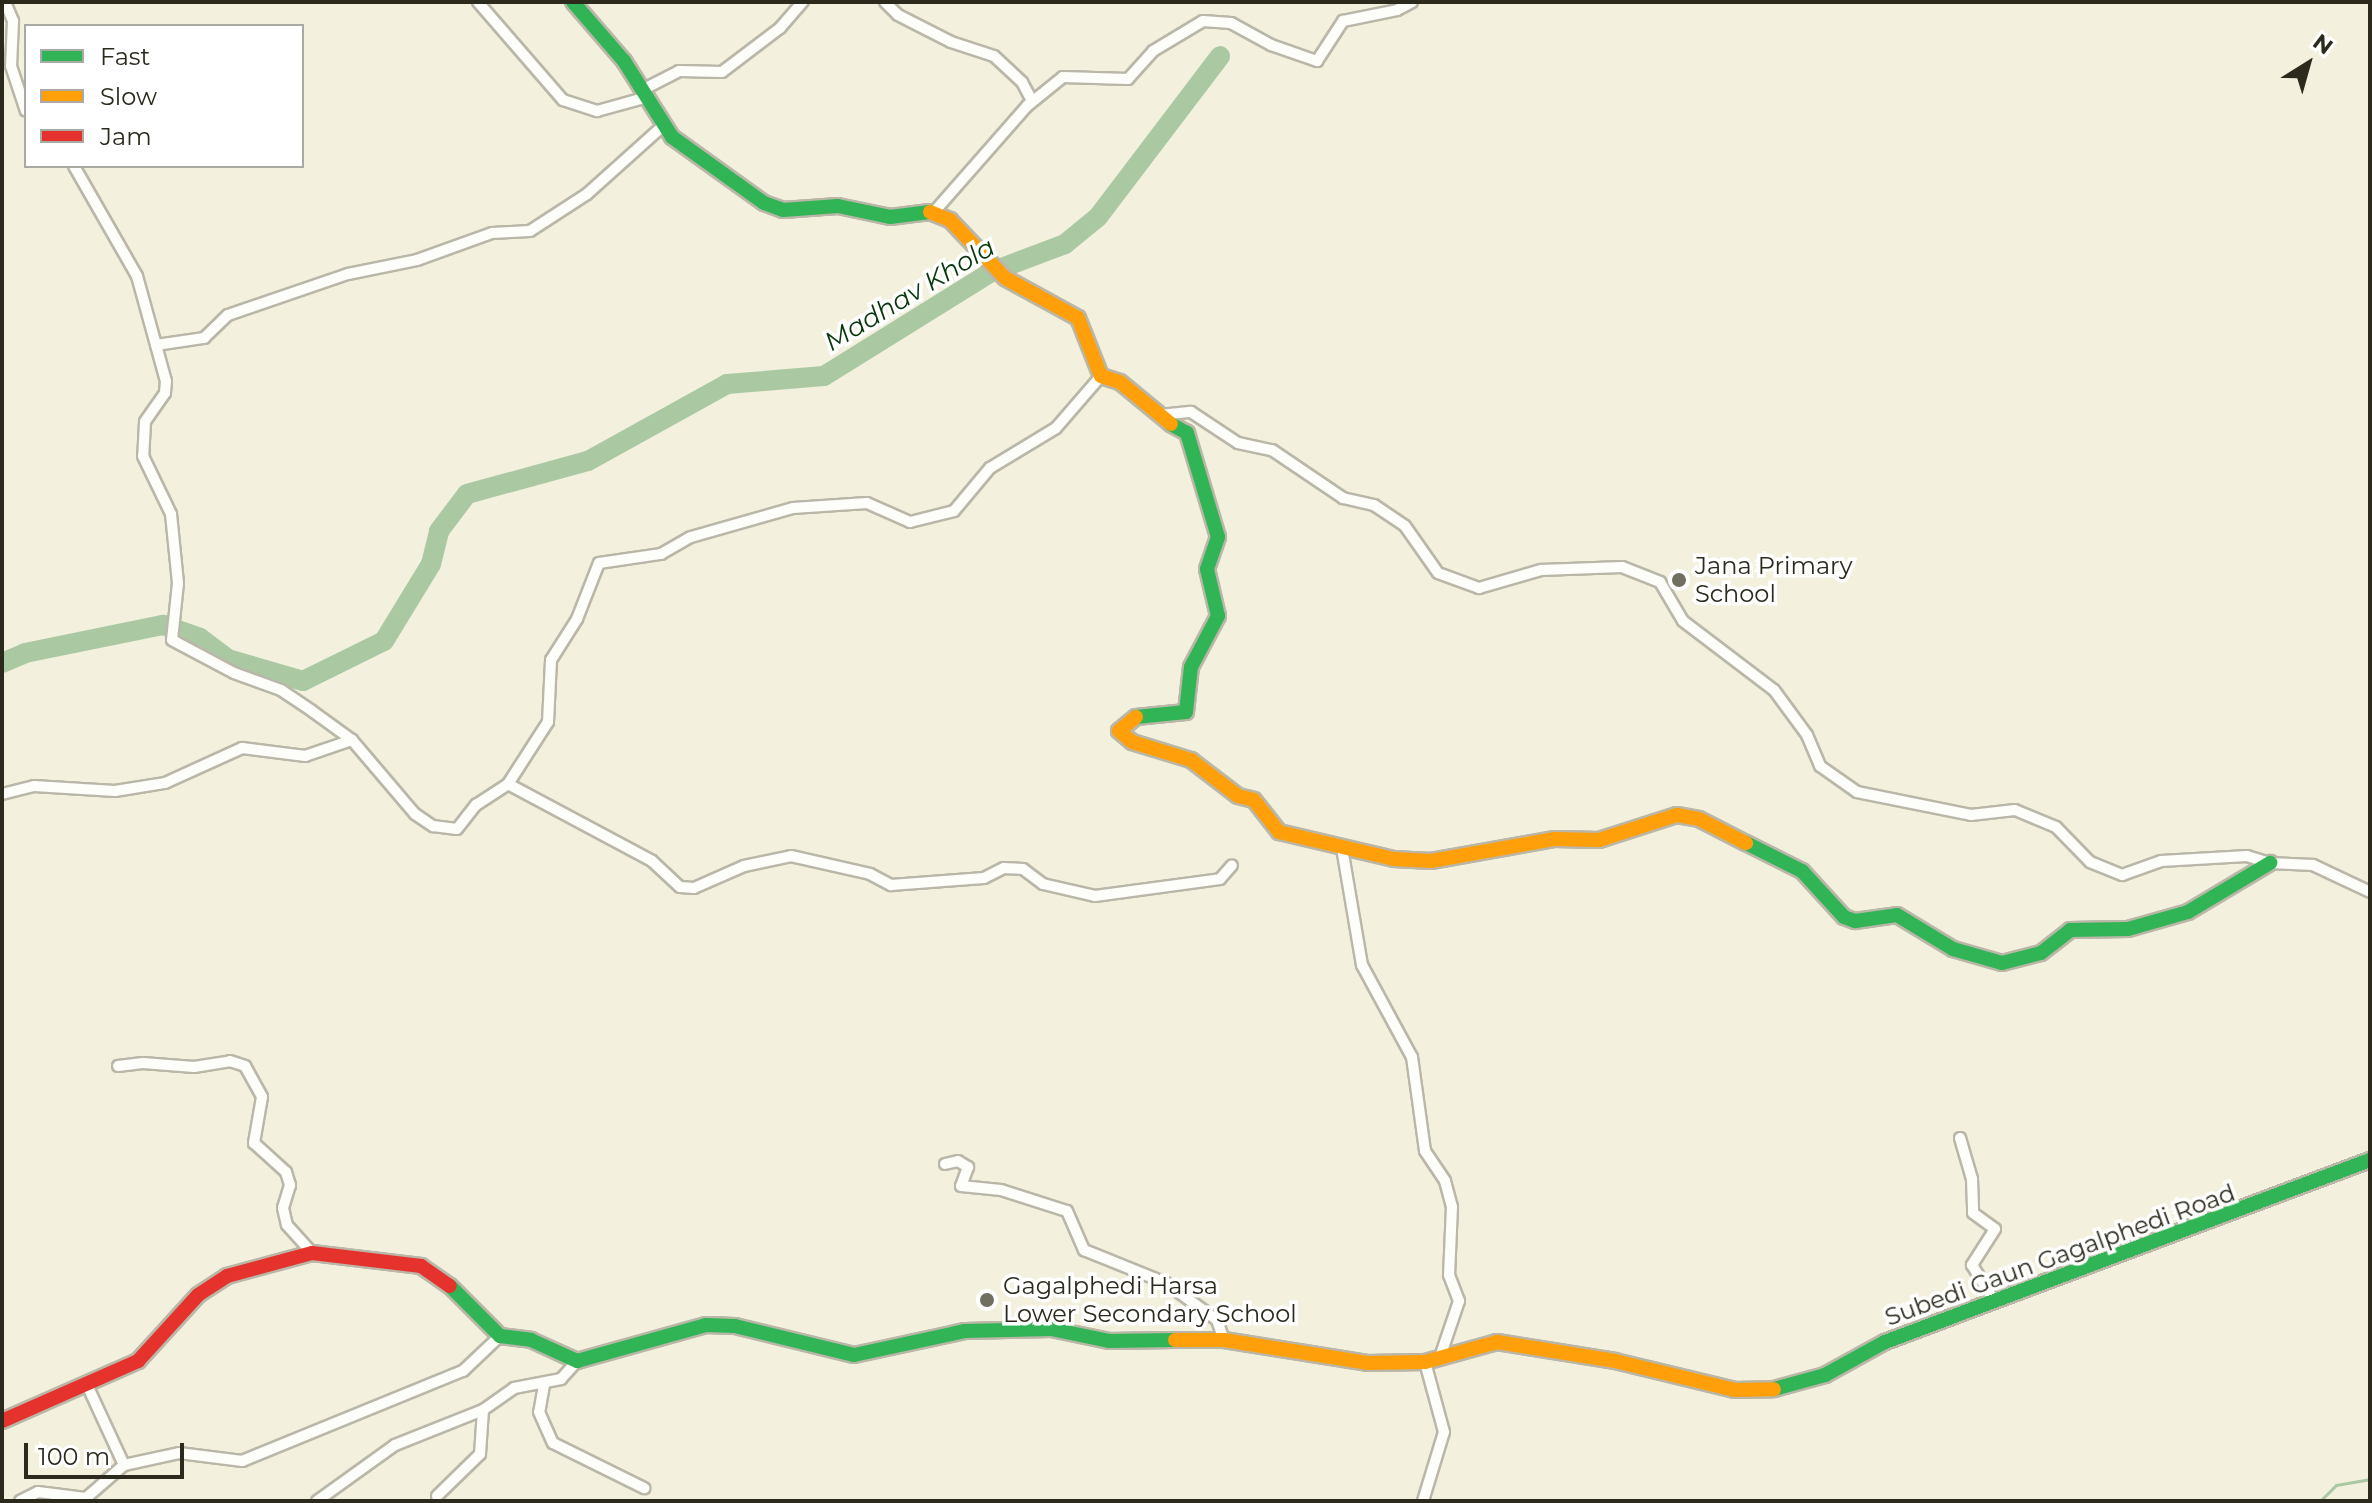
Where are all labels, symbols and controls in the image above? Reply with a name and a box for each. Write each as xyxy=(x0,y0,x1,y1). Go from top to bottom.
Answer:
legend xyxy=(24,24,304,168)
north arrow xyxy=(2268,24,2348,104)
text: N xyxy=(2308,28,2338,61)
text: Fast xyxy=(100,42,150,71)
text: Slow xyxy=(100,82,157,111)
text: Jam xyxy=(100,122,152,151)
water label: Madhav Khola xyxy=(819,232,1001,358)
place label: Jana Primary School xyxy=(1695,552,1853,608)
marker: Jana Primary School xyxy=(1670,571,1688,589)
street label: Subedi Gaun Gagalphedi Road xyxy=(1881,1178,2239,1332)
place label: Gagalphedi Harsa Lower Secondary School xyxy=(1003,1272,1297,1328)
marker: Gagalphedi Harsa Lower Secondary School xyxy=(978,1291,996,1309)
scale bar xyxy=(28,1427,188,1477)
text: 100 m xyxy=(38,1442,110,1471)

